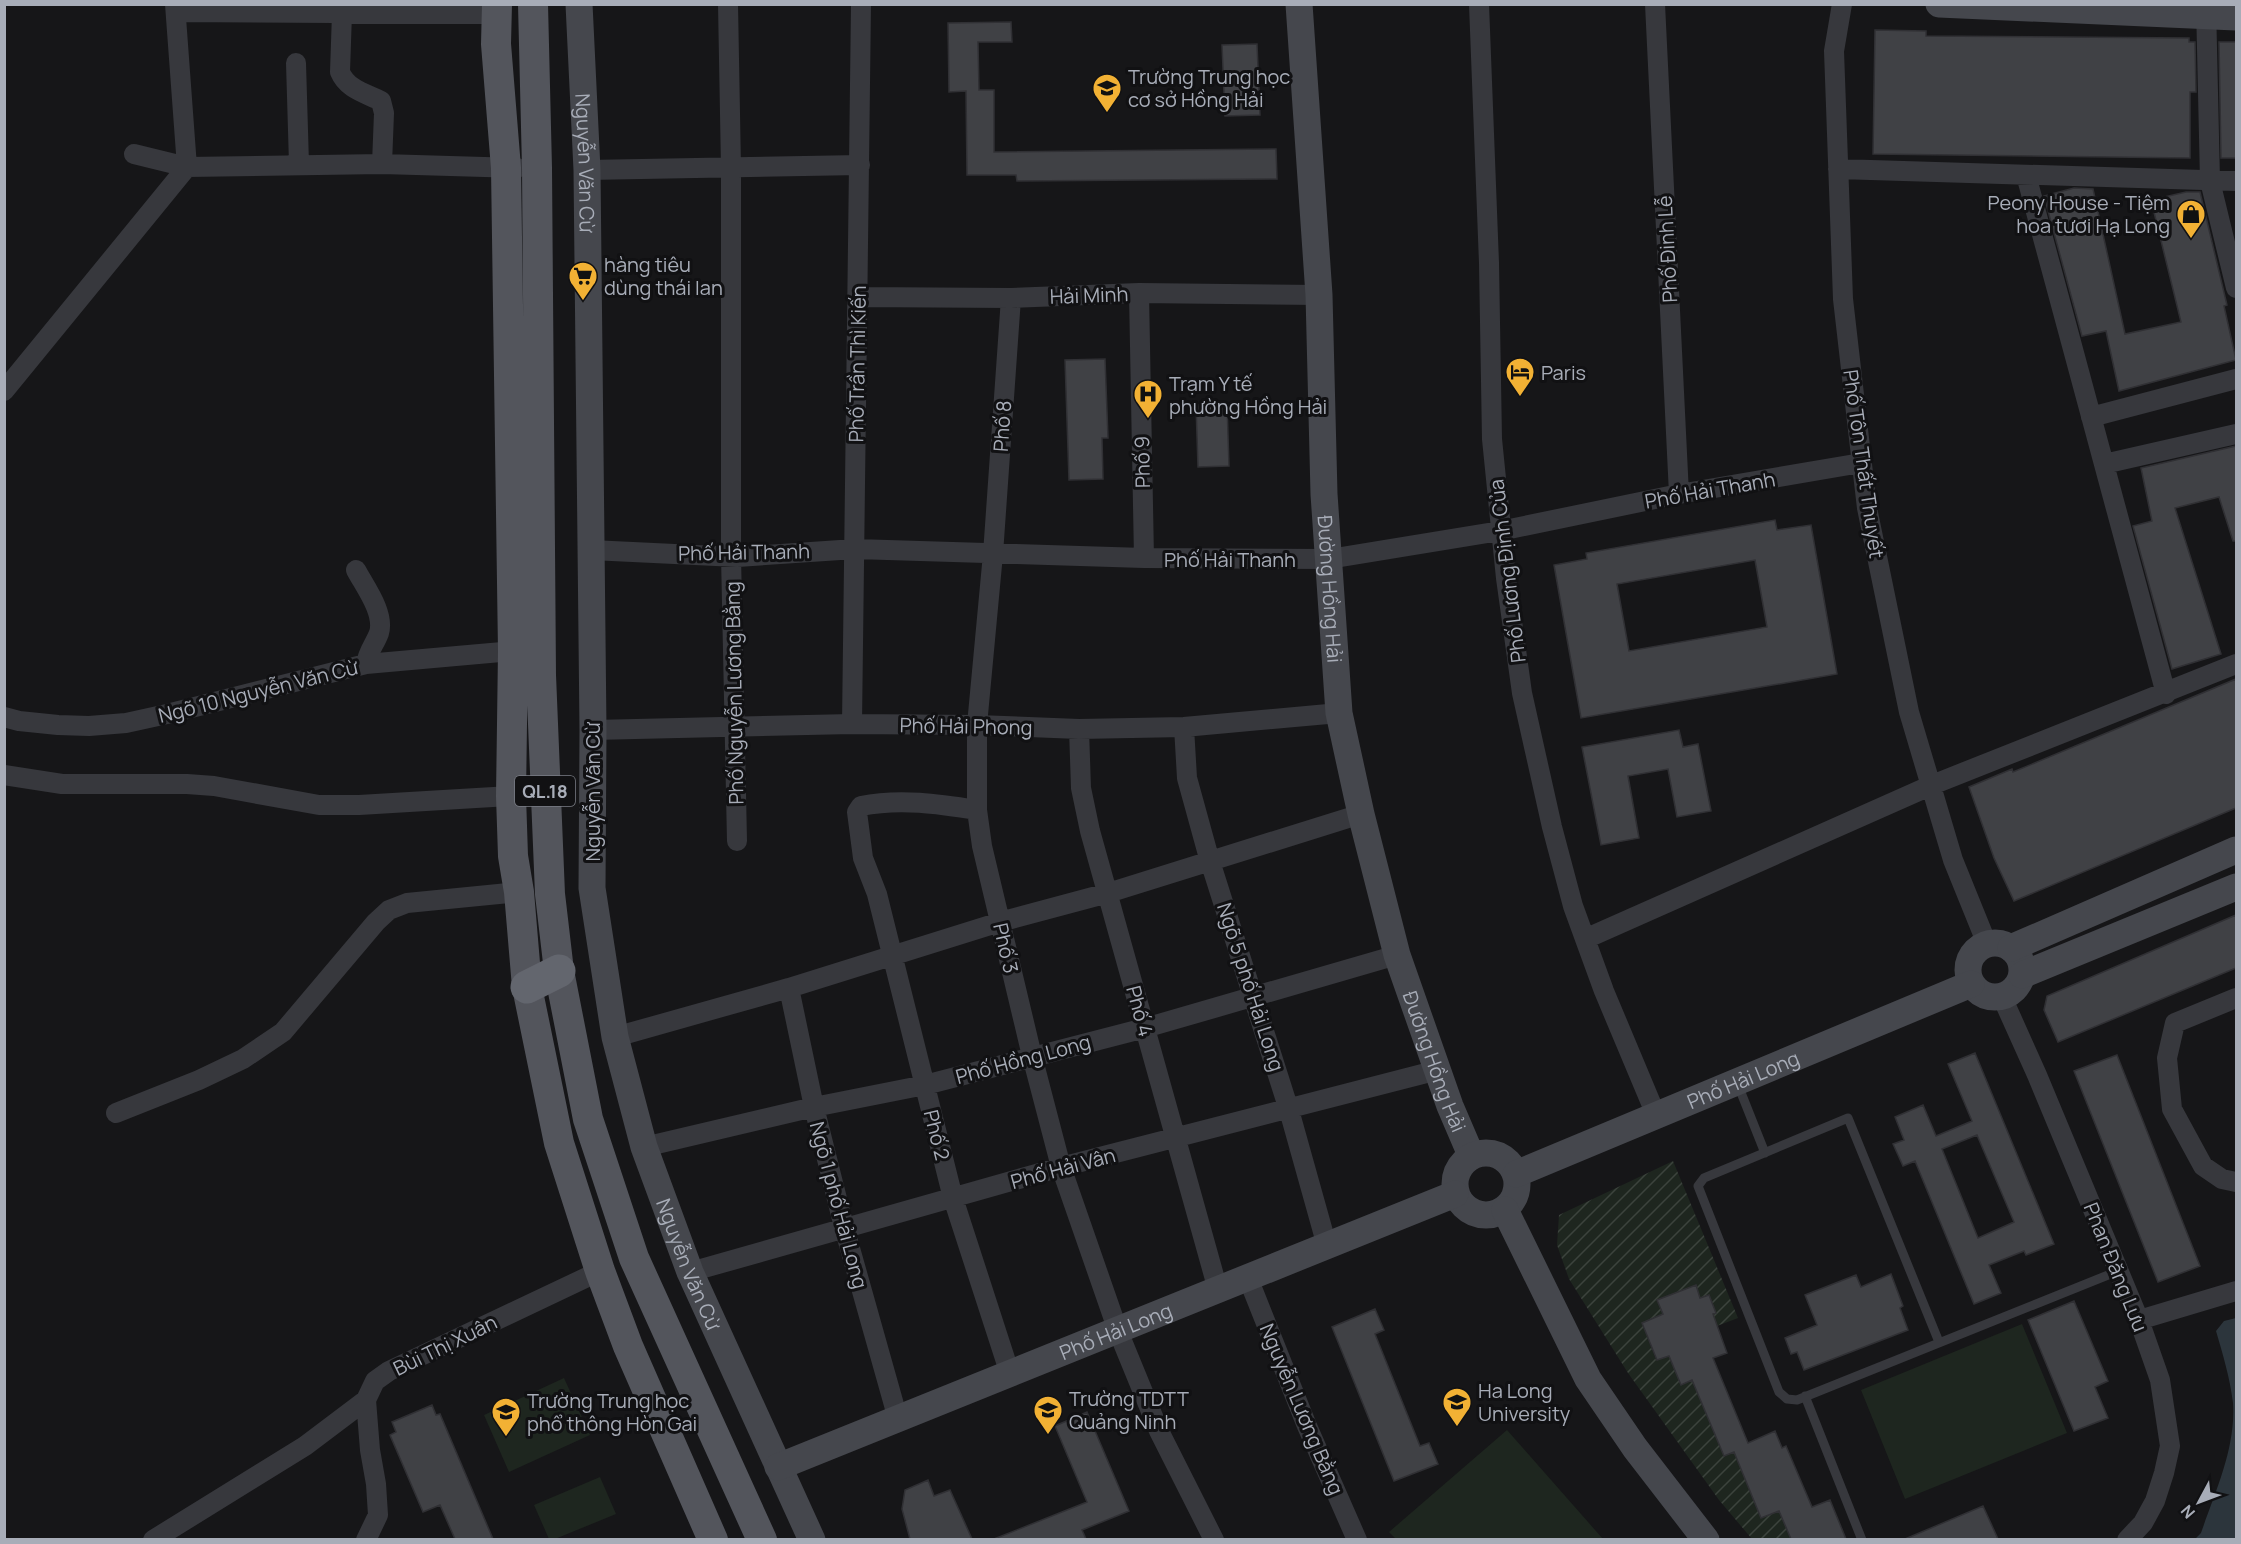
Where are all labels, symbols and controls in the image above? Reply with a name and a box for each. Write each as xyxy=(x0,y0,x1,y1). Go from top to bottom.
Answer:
place label: Trường Trung học cơ sở Hồng Hải xyxy=(1128,63,1290,113)
school or university icon: Trường Trung học cơ sở Hồng Hải xyxy=(1091,72,1123,114)
street label: Nguyễn Văn Cừ xyxy=(570,93,601,234)
place label: Peony House - Tiệm hoa tươi Hạ Long xyxy=(1987,189,2170,239)
street label: Phố Đinh Lễ xyxy=(1651,195,1683,303)
shop icon: Peony House - Tiệm hoa tươi Hạ Long xyxy=(2175,198,2207,240)
place label: hàng tiêu dùng thái lan xyxy=(604,251,723,301)
supermarket icon: hàng tiêu dùng thái lan xyxy=(567,260,599,302)
street label: Hải Minh xyxy=(1049,280,1129,310)
street label: Phố Trần Thì Kiến xyxy=(842,285,872,443)
hotel icon: Paris xyxy=(1504,356,1536,398)
place label: Paris xyxy=(1541,359,1586,386)
street label: Phố Tôn Thất Thuyết xyxy=(1837,368,1891,560)
place label: Trạm Y tế phường Hồng Hải xyxy=(1169,370,1327,420)
hospital icon: Trạm Y tế phường Hồng Hải xyxy=(1132,378,1164,420)
street label: Phố 8 xyxy=(987,399,1017,453)
street label: Phố 9 xyxy=(1128,436,1156,488)
street label: Phố Hải Thanh xyxy=(1643,465,1777,515)
street label: Phố Lương Định Của xyxy=(1482,478,1532,664)
street label: Đường Hồng Hải xyxy=(1312,514,1349,664)
street label: Phố Hải Thanh xyxy=(678,537,810,567)
street label: Phố Hải Thanh xyxy=(1164,546,1296,573)
street label: Phố Nguyễn Lương Bằng xyxy=(719,581,749,805)
street label: Ngõ 10 Nguyễn Văn Cừ xyxy=(155,653,362,729)
street label: Phố Hải Phong xyxy=(899,711,1033,741)
street label: Nguyễn Văn Cừ xyxy=(579,721,606,862)
road number: QL.18 xyxy=(515,776,575,806)
street label: Ngõ 5 phố Hải Long xyxy=(1211,899,1291,1075)
street label: Phố 3 xyxy=(987,920,1025,976)
street label: Phố 4 xyxy=(1120,983,1160,1039)
street label: Đường Hồng Hải xyxy=(1397,987,1473,1136)
street label: Phố Hồng Long xyxy=(952,1028,1094,1090)
street label: Phố Hải Long xyxy=(1683,1044,1803,1115)
street label: Phố 2 xyxy=(918,1107,956,1163)
street label: Ngõ 1 phố Hải Long xyxy=(804,1118,874,1292)
street label: Phố Hải Vân xyxy=(1008,1141,1118,1195)
street label: Nguyễn Văn Cừ xyxy=(651,1195,728,1335)
street label: Phan Đăng Lưu xyxy=(2078,1198,2154,1336)
street label: Phố Hải Long xyxy=(1055,1296,1176,1366)
street label: Bùi Thị Xuân xyxy=(389,1308,501,1382)
street label: Nguyễn Lương Bằng xyxy=(1254,1319,1350,1499)
place label: Ha Long University xyxy=(1478,1377,1571,1427)
place label: Trường TDTT Quảng Ninh xyxy=(1069,1385,1189,1435)
school or university icon: Ha Long University xyxy=(1441,1386,1473,1428)
place label: Trường Trung học phổ thông Hòn Gai xyxy=(527,1387,697,1437)
school or university icon: Trường TDTT Quảng Ninh xyxy=(1032,1394,1064,1436)
school or university icon: Trường Trung học phổ thông Hòn Gai xyxy=(490,1396,522,1438)
north arrow xyxy=(2169,1472,2229,1532)
text: N xyxy=(2176,1500,2200,1523)

